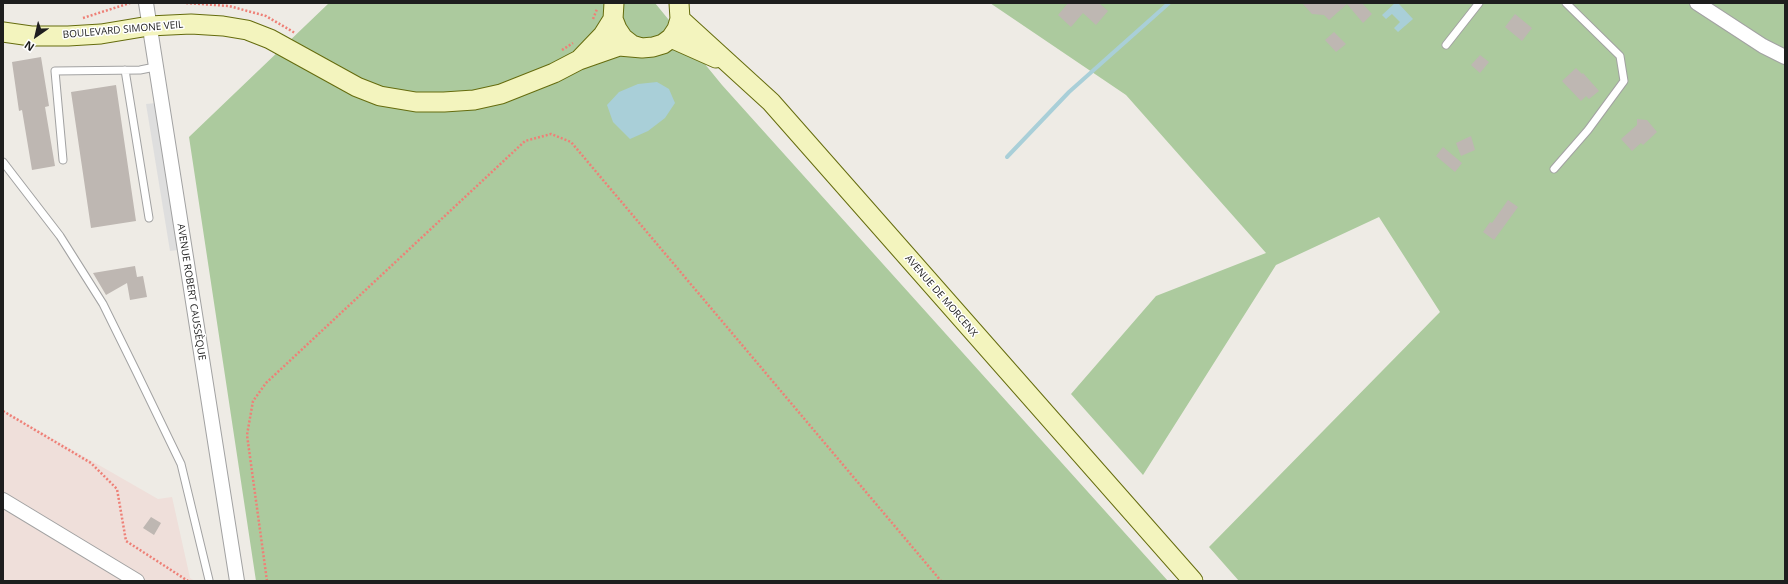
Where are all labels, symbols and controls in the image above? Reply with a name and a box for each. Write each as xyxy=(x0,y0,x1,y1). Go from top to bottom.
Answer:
north arrow xyxy=(16,16,56,56)
street label: BOULEVARD SIMONE VEIL xyxy=(62,19,184,41)
text: N xyxy=(21,38,37,55)
street label: AVENUE ROBERT CAUSSÈQUE xyxy=(174,223,208,361)
street label: AVENUE DE MORCENX xyxy=(902,253,980,339)

